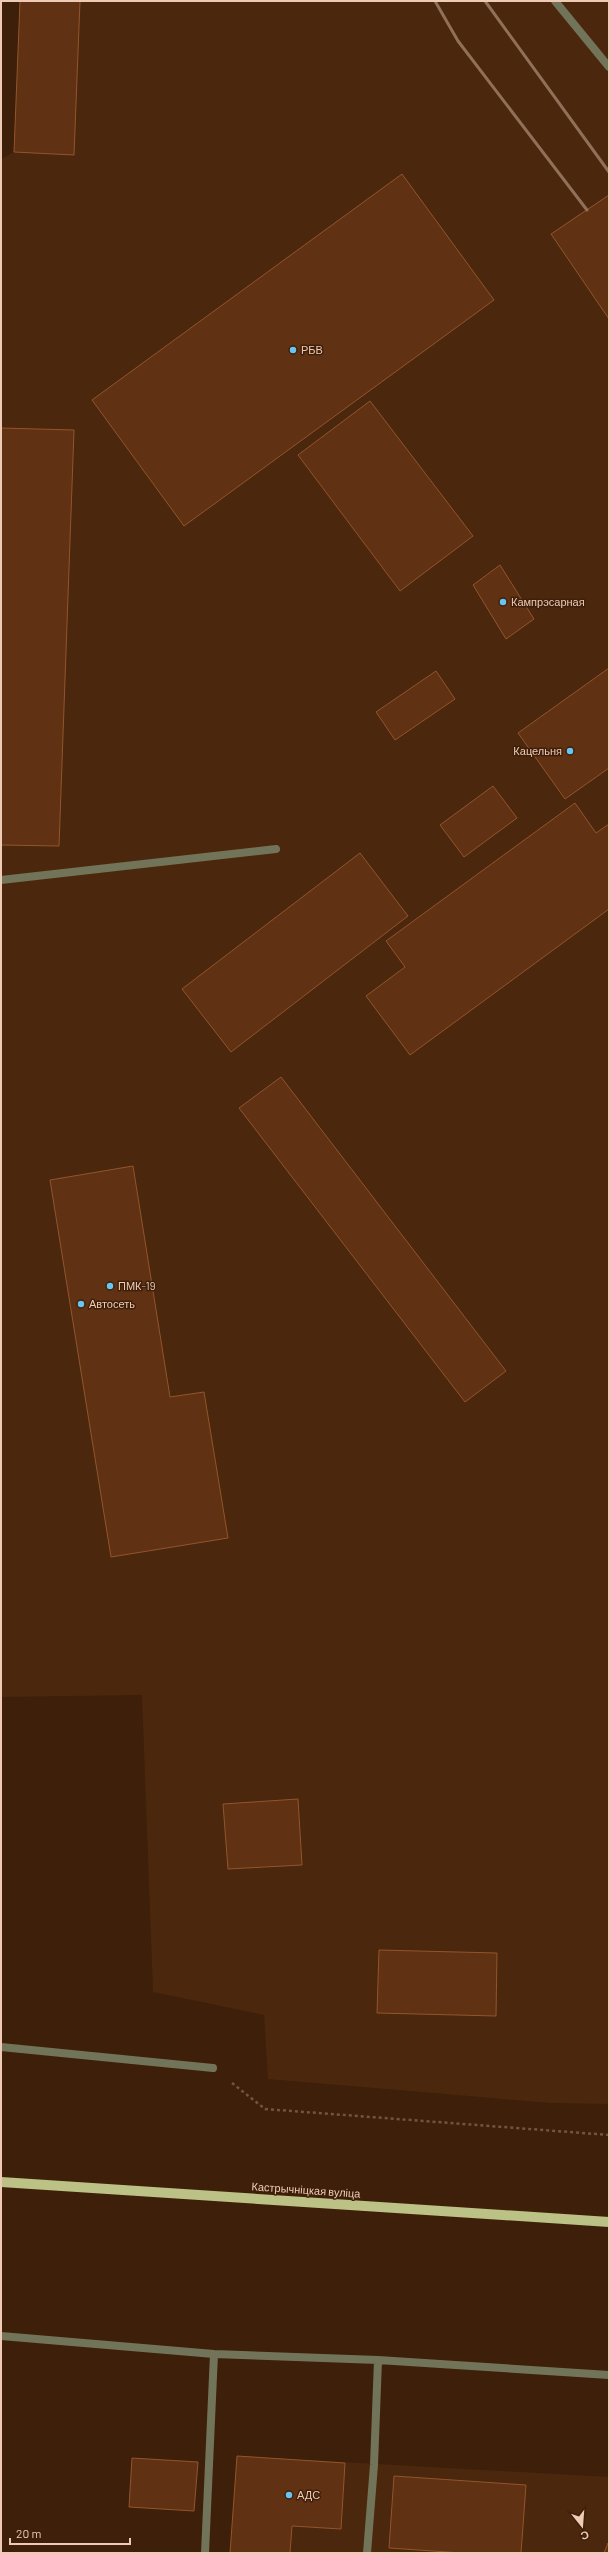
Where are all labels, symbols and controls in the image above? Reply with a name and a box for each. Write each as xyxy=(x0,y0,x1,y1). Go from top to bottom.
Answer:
place label: РБВ xyxy=(301,343,323,356)
marker: РБВ xyxy=(288,345,298,355)
place label: Кампрэсарная xyxy=(511,595,585,608)
marker: Кампрэсарная xyxy=(498,597,508,607)
place label: Кацельня xyxy=(513,744,562,757)
marker: Кацельня xyxy=(565,746,575,756)
place label: ПМК-19 xyxy=(118,1279,156,1292)
marker: ПМК-19 xyxy=(105,1281,115,1291)
place label: Автосеть xyxy=(89,1297,135,1310)
marker: Автосеть xyxy=(76,1299,86,1309)
street label: Кастрычніцкая вуліца xyxy=(251,2179,362,2200)
place label: АДС xyxy=(297,2488,320,2501)
marker: АДС xyxy=(284,2490,294,2500)
north arrow xyxy=(562,2506,602,2546)
scale bar xyxy=(10,2520,130,2546)
text: 20 m xyxy=(16,2526,42,2540)
text: С xyxy=(579,2529,591,2543)

